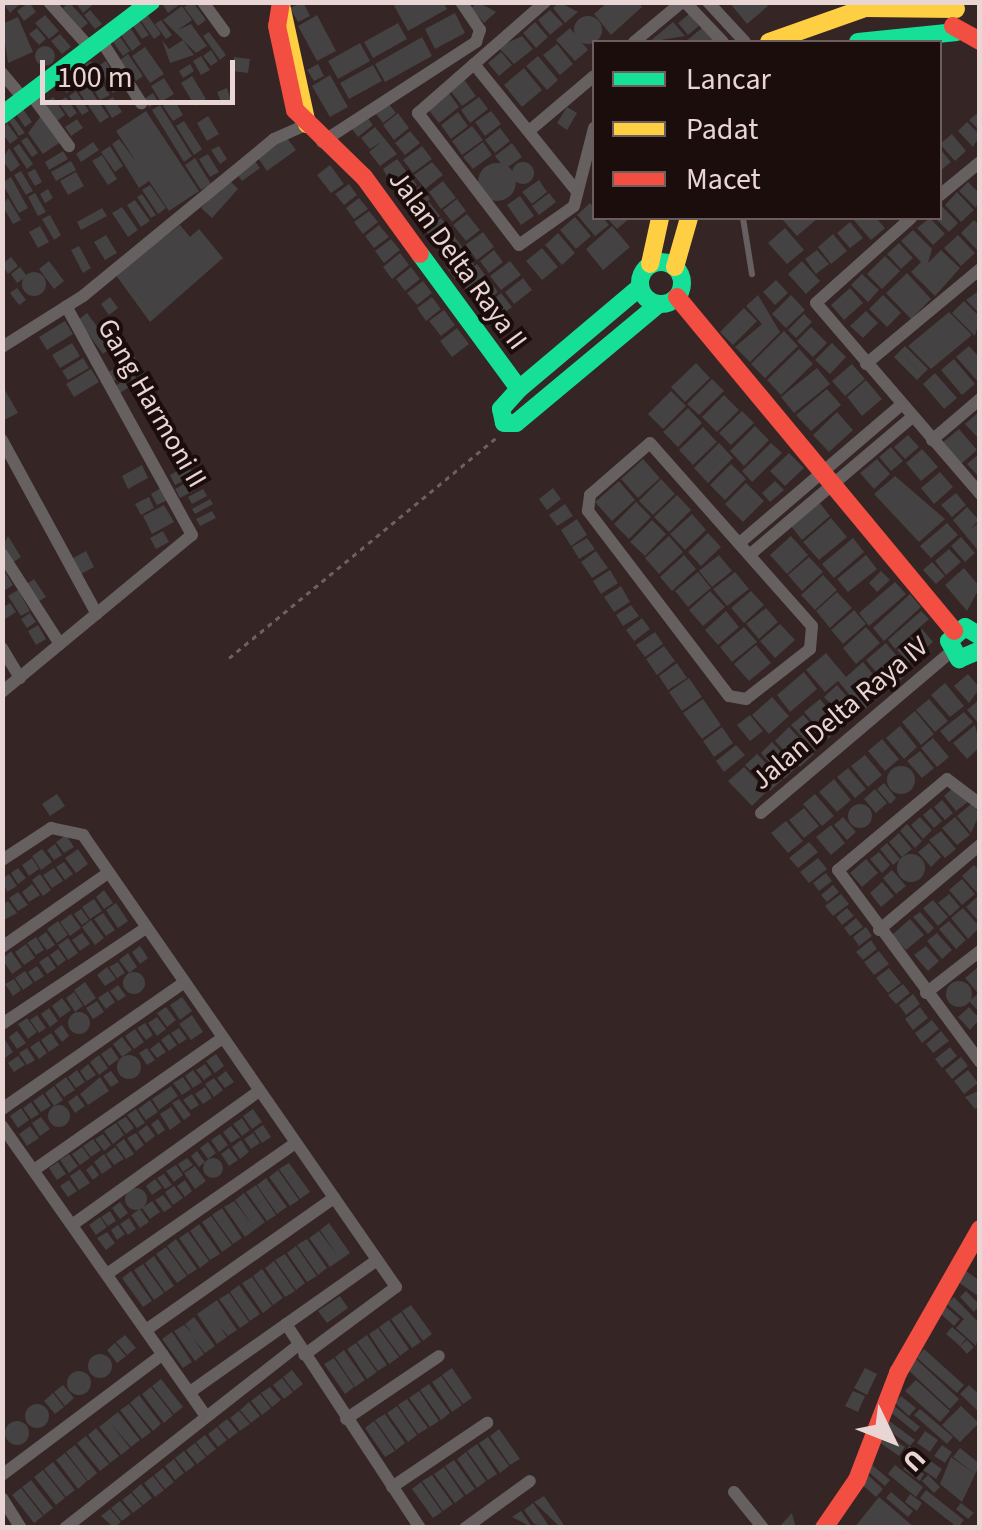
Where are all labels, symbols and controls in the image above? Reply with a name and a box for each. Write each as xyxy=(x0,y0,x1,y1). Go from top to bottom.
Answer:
scale bar xyxy=(45,40,240,102)
legend xyxy=(592,40,942,220)
text: 100 m xyxy=(57,56,133,99)
text: Lancar xyxy=(686,58,771,101)
text: Padat xyxy=(686,108,758,151)
text: Macet xyxy=(686,158,761,201)
street label: Jalan Delta Raya II xyxy=(382,164,534,356)
street label: Gang Harmoni II xyxy=(90,313,214,493)
street label: Jalan Delta Raya IV xyxy=(745,629,935,797)
north arrow xyxy=(842,1390,942,1490)
text: U xyxy=(893,1440,935,1481)

